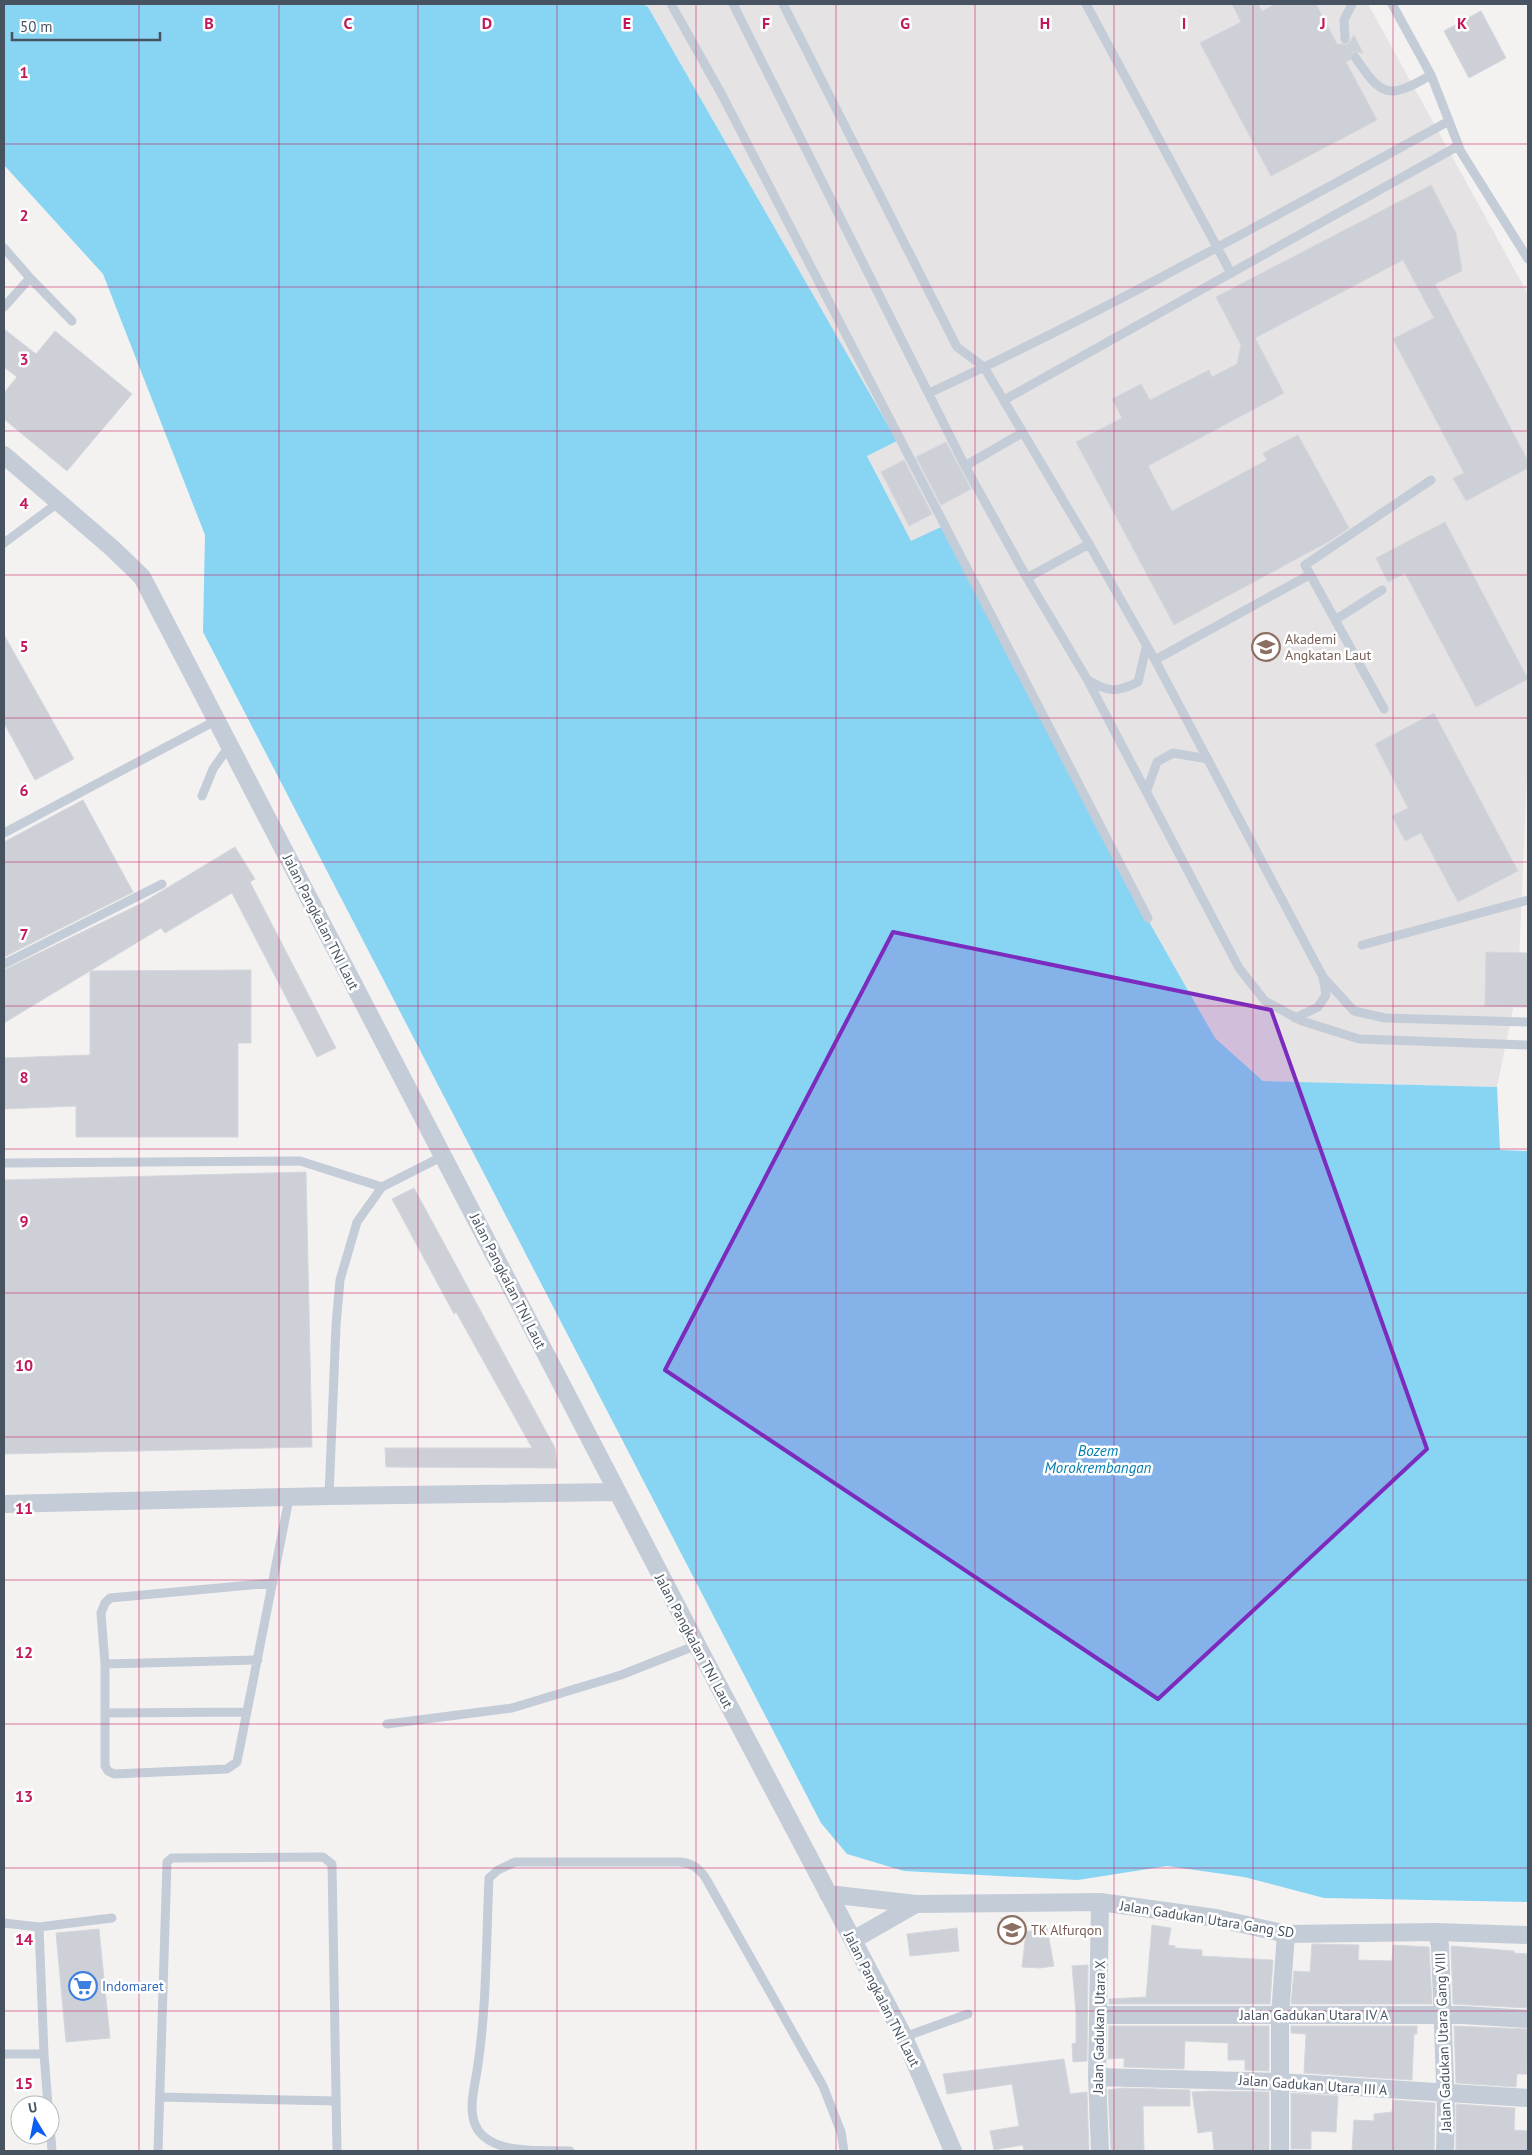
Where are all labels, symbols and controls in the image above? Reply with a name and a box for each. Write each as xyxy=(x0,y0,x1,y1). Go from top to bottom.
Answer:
scale bar xyxy=(12,10,160,42)
text: B xyxy=(204,13,214,33)
text: C xyxy=(344,13,353,33)
text: D xyxy=(482,13,492,33)
text: E xyxy=(623,13,631,33)
text: F xyxy=(762,13,770,33)
text: G xyxy=(900,13,910,33)
text: H xyxy=(1040,13,1050,33)
text: I xyxy=(1182,13,1186,33)
text: J xyxy=(1319,13,1326,33)
text: K xyxy=(1457,13,1467,33)
text: 50 m xyxy=(20,17,53,36)
text: 1 xyxy=(19,62,29,82)
text: 2 xyxy=(19,205,29,225)
text: 3 xyxy=(19,349,29,369)
text: 4 xyxy=(19,493,29,513)
place label: Akademi Angkatan Laut xyxy=(1285,630,1372,664)
school or university icon: Akademi Angkatan Laut xyxy=(1251,632,1281,662)
text: 5 xyxy=(19,636,29,656)
text: 6 xyxy=(19,780,29,800)
street label: Jalan Pangkalan TNI Laut xyxy=(279,850,363,993)
text: 7 xyxy=(19,924,29,944)
text: 8 xyxy=(19,1067,29,1087)
street label: Jalan Pangkalan TNI Laut xyxy=(466,1209,550,1352)
text: 9 xyxy=(19,1211,29,1231)
text: 10 xyxy=(15,1355,33,1375)
water label: Bozem Morokrembangan xyxy=(1045,1441,1152,1477)
text: 11 xyxy=(15,1498,33,1518)
street label: Jalan Pangkalan TNI Laut xyxy=(650,1570,737,1712)
text: 12 xyxy=(15,1642,33,1662)
text: 13 xyxy=(15,1786,33,1806)
street label: Jalan Gadukan Utara Gang SD xyxy=(1118,1896,1296,1942)
school or university icon: TK Alfurqon xyxy=(997,1915,1027,1945)
place label: TK Alfurqon xyxy=(1031,1921,1102,1939)
street label: Jalan Pangkalan TNI Laut xyxy=(840,1927,924,2070)
text: 14 xyxy=(15,1929,33,1949)
street label: Jalan Gadukan Utara Gang VIII xyxy=(1431,1952,1455,2133)
street label: Jalan Gadukan Utara X xyxy=(1089,1960,1109,2095)
supermarket icon: Indomaret xyxy=(68,1971,98,2001)
place label: Indomaret xyxy=(102,1977,164,1995)
street label: Jalan Gadukan Utara IV A xyxy=(1239,2006,1389,2024)
street label: Jalan Gadukan Utara III A xyxy=(1237,2071,1389,2099)
text: 15 xyxy=(15,2073,33,2093)
north arrow xyxy=(10,2095,60,2145)
text: U xyxy=(27,2098,39,2117)

